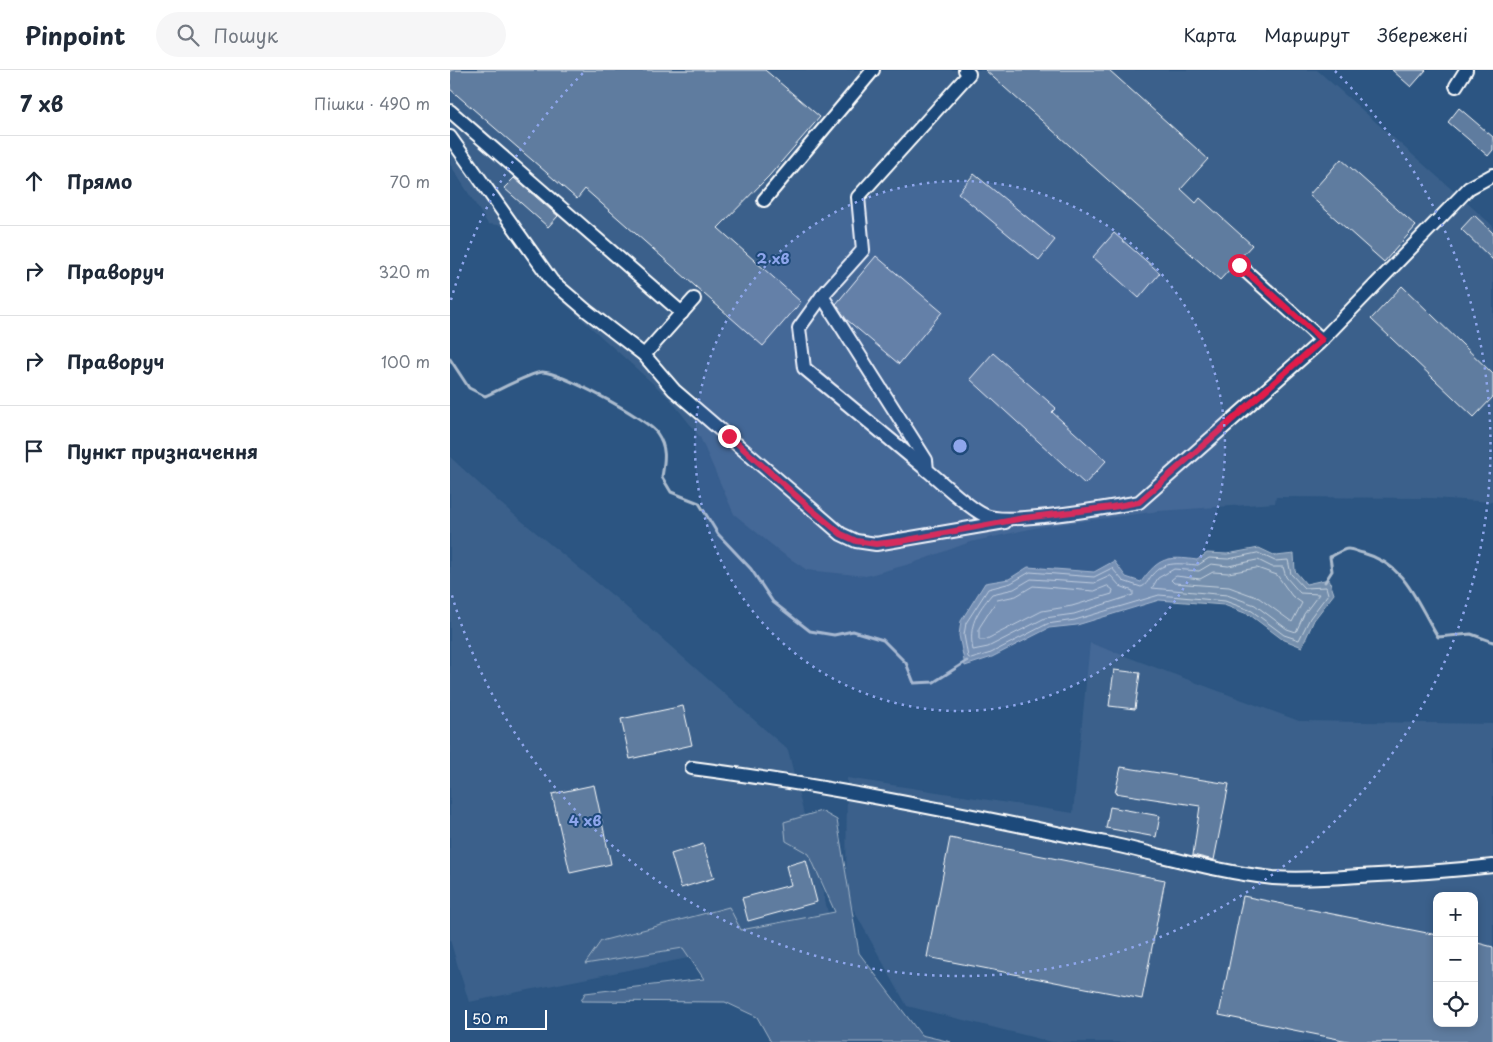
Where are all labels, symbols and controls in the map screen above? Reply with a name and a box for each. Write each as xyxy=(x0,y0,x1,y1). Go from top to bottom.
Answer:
search box xyxy=(156,12,506,57)
text: Pinpoint xyxy=(25,17,126,53)
icon: search xyxy=(174,21,202,49)
text: Пошук xyxy=(214,21,278,49)
text: Карта xyxy=(1183,21,1236,48)
text: Маршрут xyxy=(1264,21,1349,48)
text: Збережені xyxy=(1377,21,1468,48)
text: 7 хв xyxy=(20,87,63,119)
text: Пішки · 490 m xyxy=(314,91,430,115)
icon: ahead xyxy=(20,167,48,195)
text: Прямо xyxy=(67,167,132,195)
text: 70 m xyxy=(390,169,430,193)
text: 2 хв xyxy=(757,246,789,269)
route start xyxy=(1228,254,1251,277)
icon: right xyxy=(20,257,48,285)
text: Праворуч xyxy=(67,257,164,285)
text: 320 m xyxy=(379,259,430,283)
icon: right xyxy=(20,347,48,375)
text: Праворуч xyxy=(67,347,164,375)
text: 100 m xyxy=(381,349,430,373)
route end xyxy=(718,425,741,448)
icon: arrive xyxy=(20,437,48,465)
text: Пункт призначення xyxy=(67,437,258,465)
centre of rings xyxy=(951,437,969,455)
text: 4 хв xyxy=(569,808,601,831)
map controls xyxy=(1433,892,1478,1027)
button: + xyxy=(1433,892,1478,937)
button: − xyxy=(1433,937,1478,982)
button: locate xyxy=(1433,982,1478,1027)
scale bar xyxy=(465,1007,548,1030)
text: 50 m xyxy=(472,1008,508,1029)

